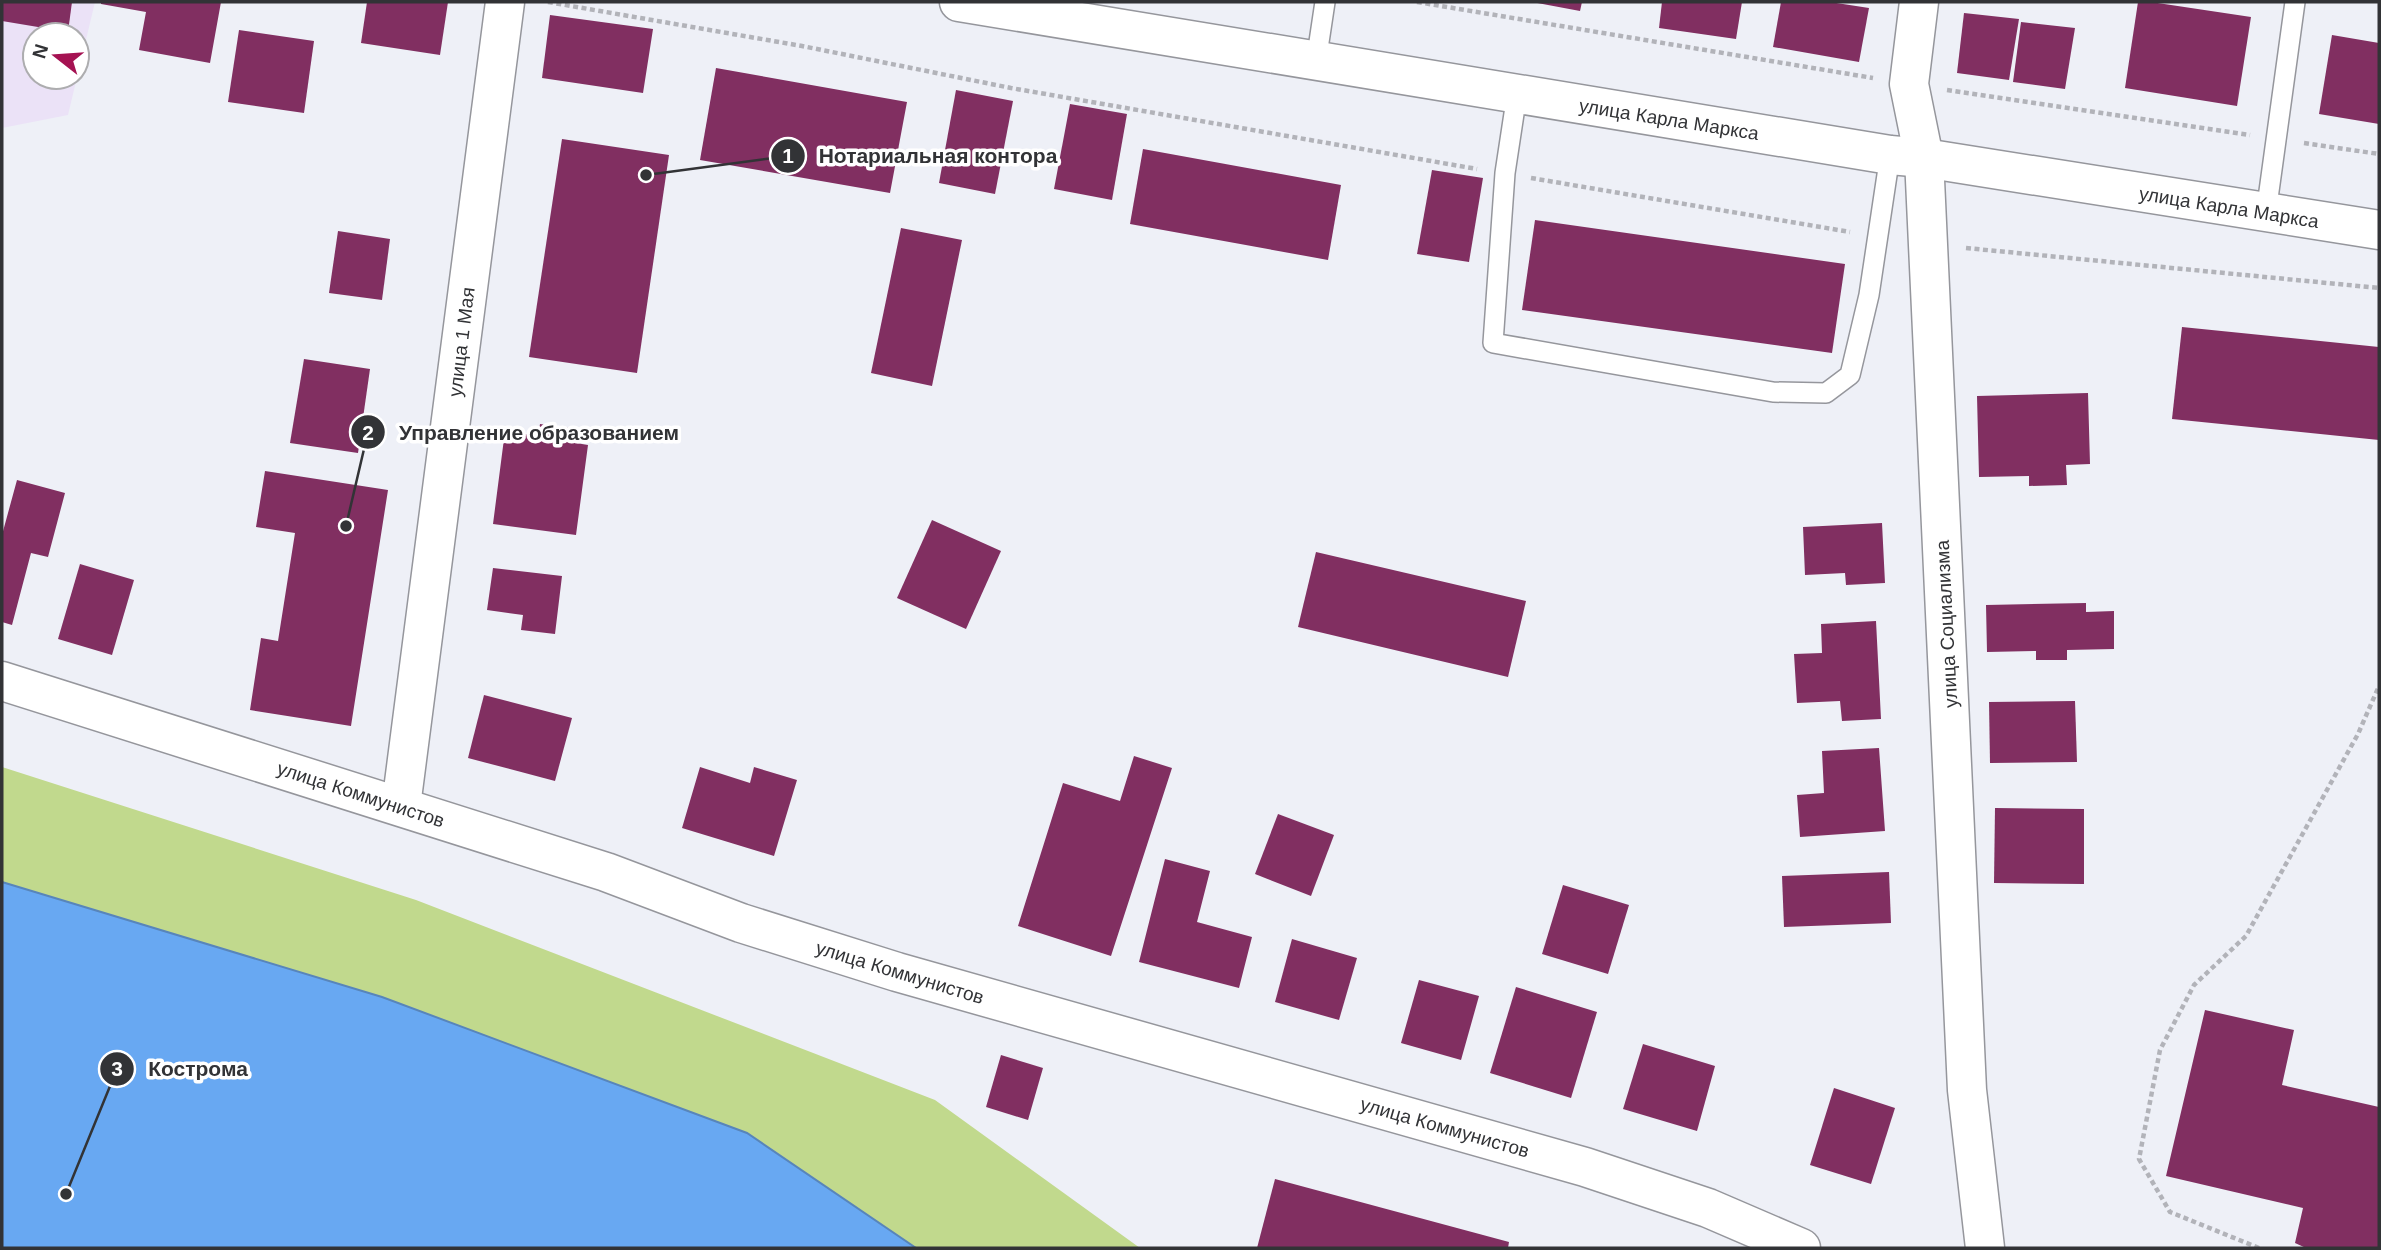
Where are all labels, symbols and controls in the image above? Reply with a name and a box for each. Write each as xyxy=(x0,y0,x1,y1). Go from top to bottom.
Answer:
north arrow xyxy=(21,21,91,91)
text: N xyxy=(28,42,52,61)
street label: улица Карла Маркса xyxy=(1578,95,1761,144)
callout: Нотариальная контора xyxy=(770,135,1072,177)
text: 1 xyxy=(782,144,794,167)
text: Нотариальная контора xyxy=(819,144,1058,167)
street label: улица Карла Маркса xyxy=(2138,183,2321,232)
street label: улица 1 Мая xyxy=(444,286,479,398)
callout: Управление образованием xyxy=(350,411,693,453)
text: 2 xyxy=(362,421,374,444)
text: Управление образованием xyxy=(399,421,679,444)
street label: улица Социализма xyxy=(1932,539,1961,708)
street label: улица Коммунистов xyxy=(275,757,447,831)
street label: улица Коммунистов xyxy=(813,937,986,1008)
callout: Кострома xyxy=(99,1048,262,1090)
text: 3 xyxy=(111,1057,123,1080)
text: Кострома xyxy=(148,1057,248,1080)
street label: улица Коммунистов xyxy=(1358,1093,1532,1162)

